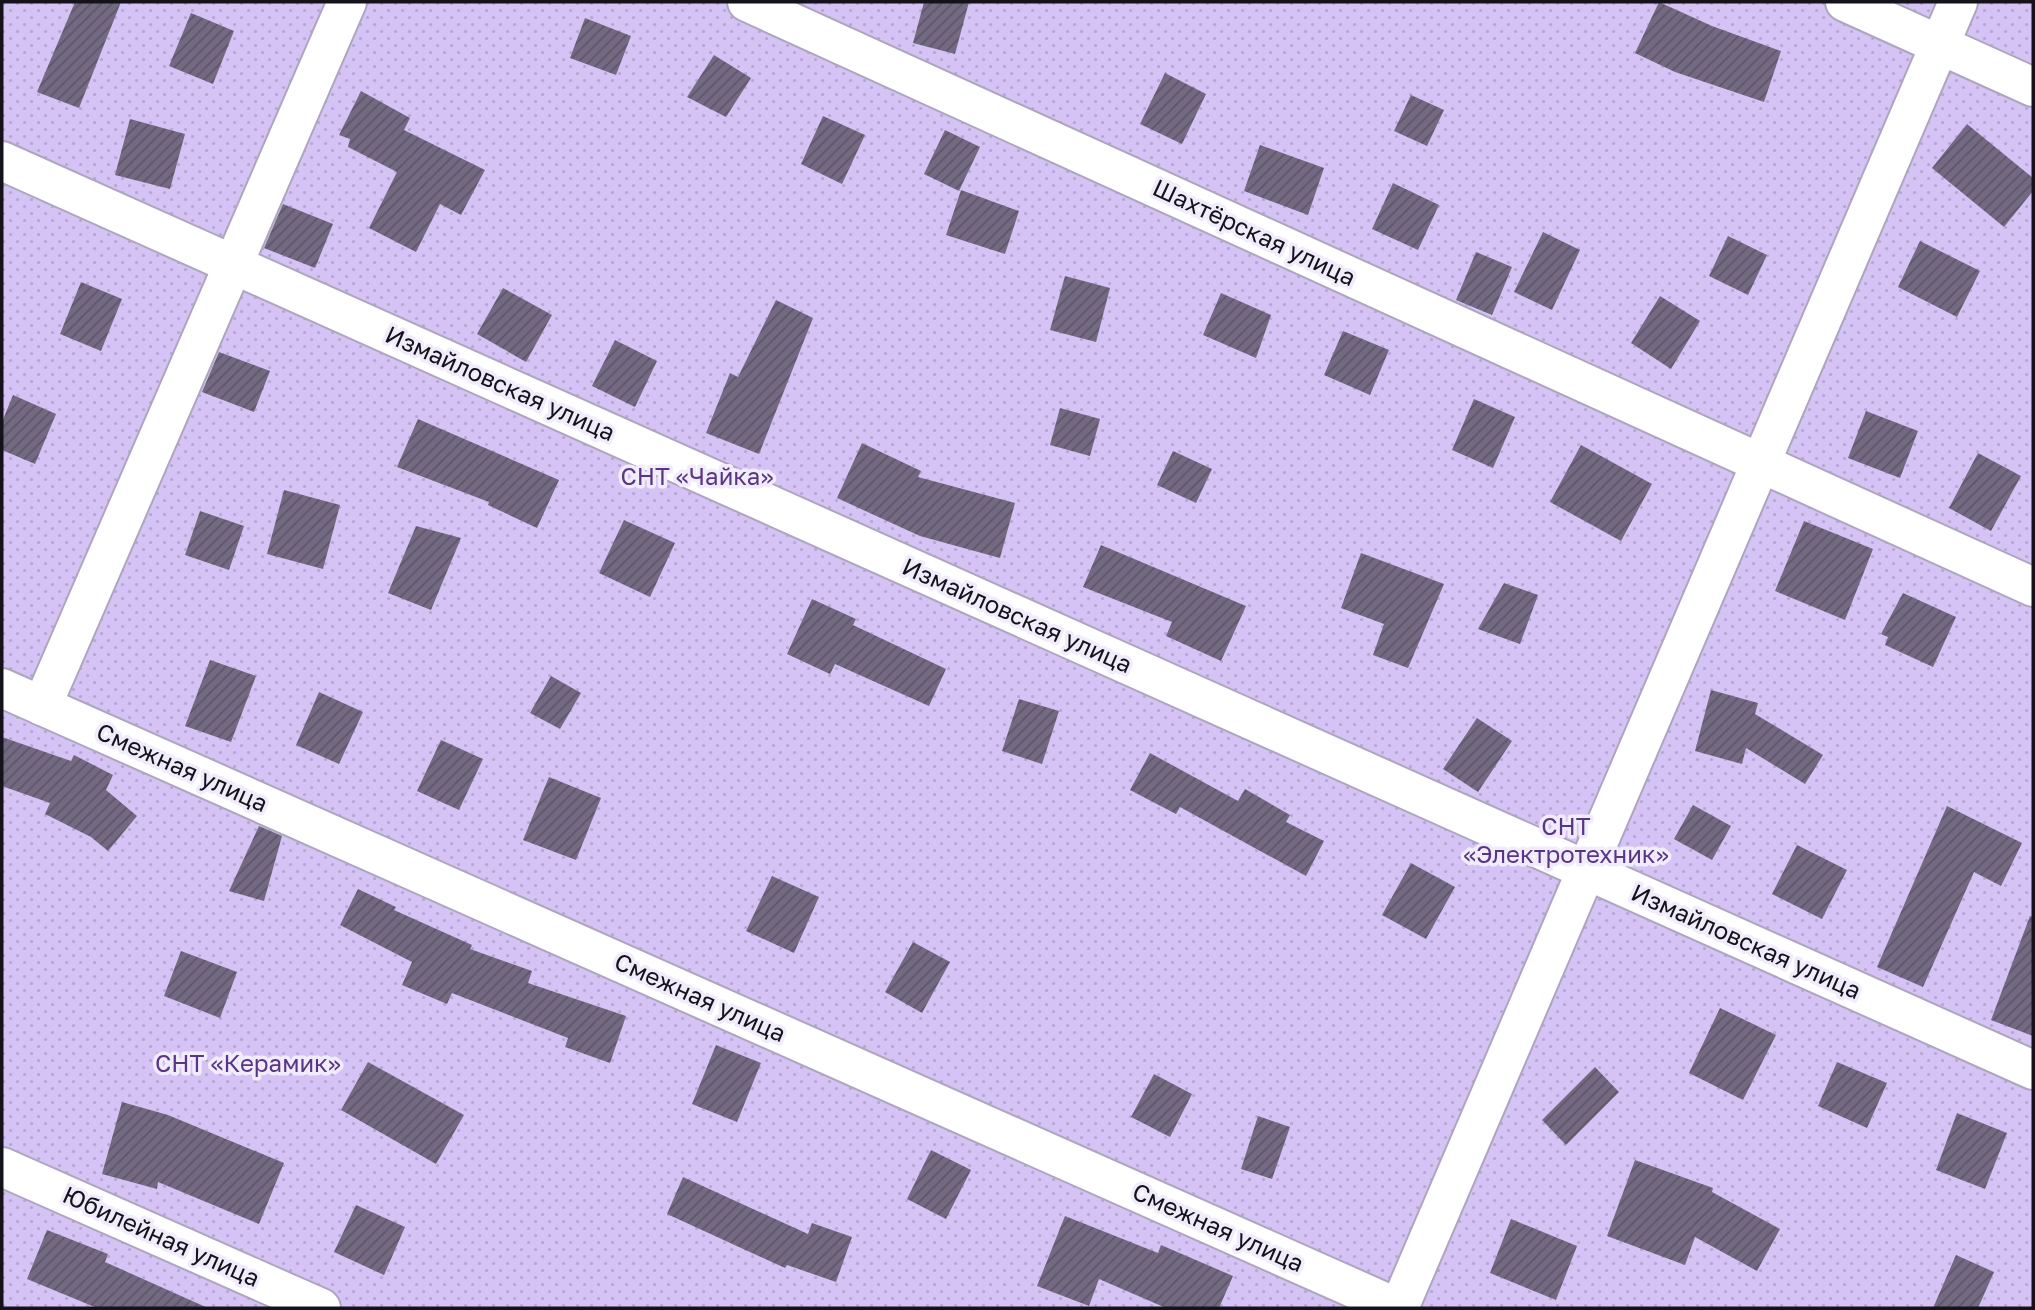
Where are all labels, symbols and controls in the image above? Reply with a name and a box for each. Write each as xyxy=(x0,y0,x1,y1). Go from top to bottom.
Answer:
street label: Шахтёрская улица xyxy=(1149,172,1361,291)
street label: Измайловская улица xyxy=(381,319,620,446)
park label: СНТ «Чайка» xyxy=(620,461,774,490)
street label: Измайловская улица xyxy=(898,551,1137,678)
street label: Смежная улица xyxy=(92,716,273,817)
park label: СНТ «Электротехник» xyxy=(1463,811,1669,868)
street label: Измайловская улица xyxy=(1627,877,1866,1004)
street label: Смежная улица xyxy=(610,946,791,1047)
park label: СНТ «Керамик» xyxy=(155,1048,341,1077)
street label: Смежная улица xyxy=(1128,1176,1309,1277)
street label: Юбилейная улица xyxy=(59,1179,265,1292)

